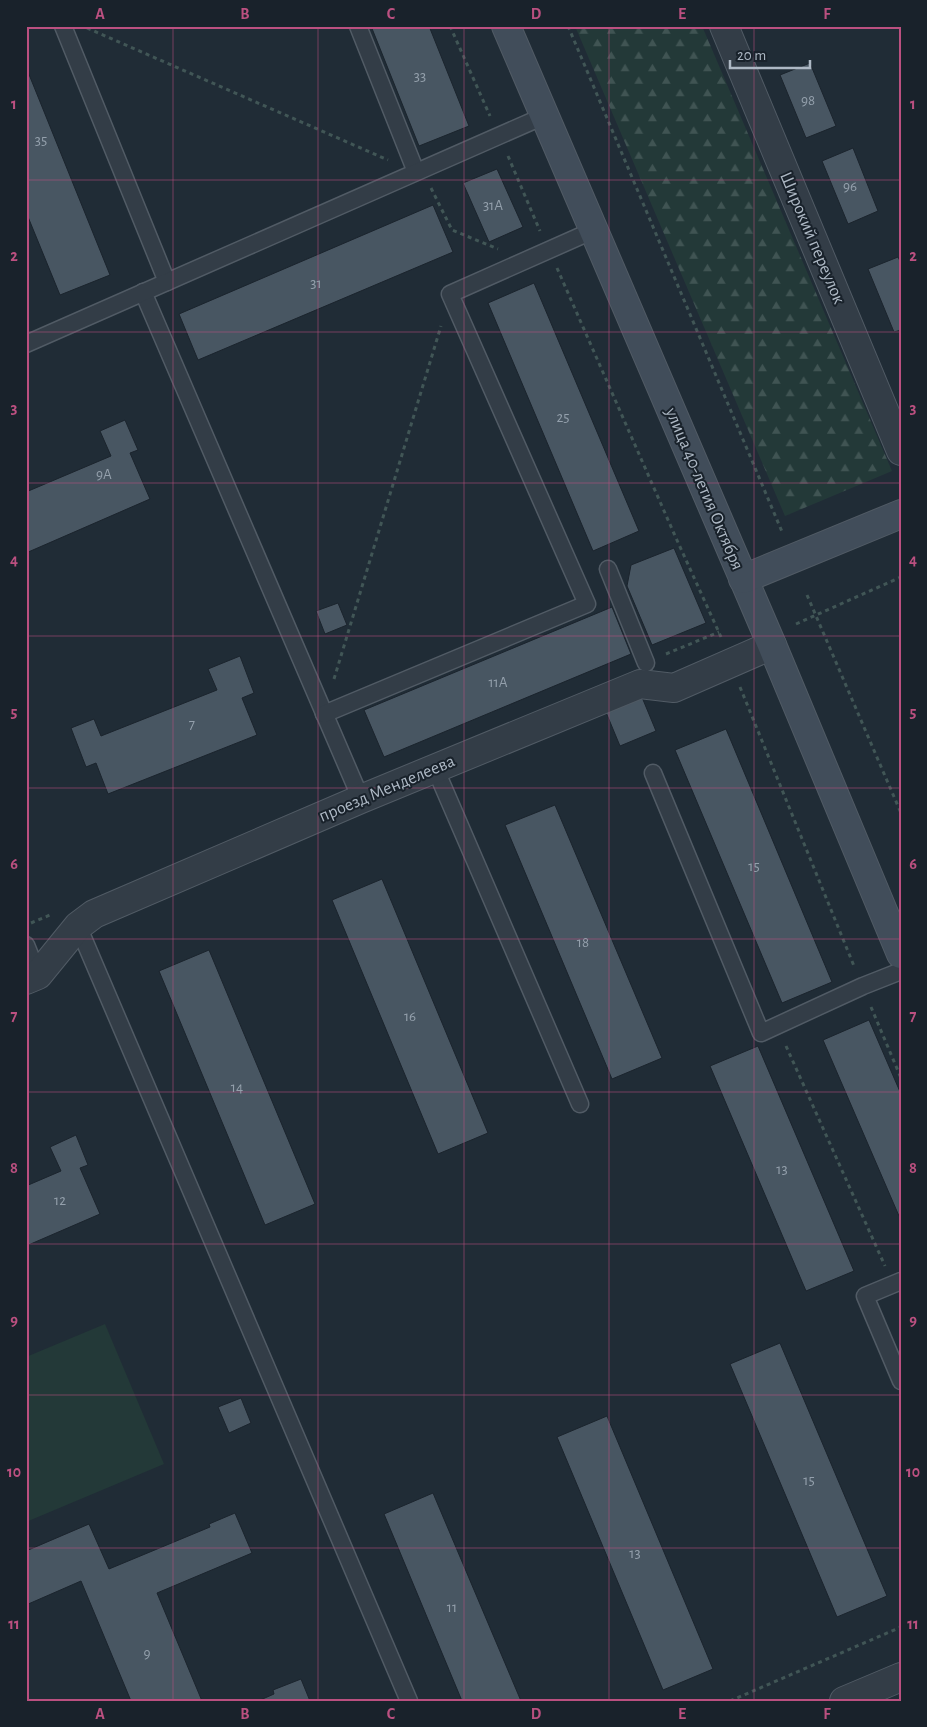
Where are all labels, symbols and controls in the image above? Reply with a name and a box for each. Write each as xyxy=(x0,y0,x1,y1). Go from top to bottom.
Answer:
text: A xyxy=(95,6,105,22)
text: B xyxy=(240,6,250,22)
text: C xyxy=(387,6,396,22)
text: D xyxy=(531,6,542,22)
text: E xyxy=(678,6,686,22)
text: F xyxy=(823,6,831,22)
scale bar xyxy=(730,38,810,70)
text: 20 m xyxy=(737,48,766,63)
house number: 33 xyxy=(414,69,426,84)
house number: 98 xyxy=(801,93,815,108)
text: 1 xyxy=(11,96,17,112)
text: 1 xyxy=(910,96,916,112)
house number: 35 xyxy=(35,133,47,148)
street label: Широкий переулок xyxy=(776,169,848,307)
house number: 96 xyxy=(843,179,857,194)
house number: 31А xyxy=(483,198,503,213)
text: 2 xyxy=(10,248,18,264)
text: 2 xyxy=(909,248,917,264)
house number: 31 xyxy=(310,276,322,291)
text: 3 xyxy=(11,400,18,416)
text: 3 xyxy=(910,400,917,416)
street label: улица 40-летия Октября xyxy=(661,404,747,573)
house number: 25 xyxy=(556,410,570,425)
house number: 9А xyxy=(96,467,112,482)
text: 4 xyxy=(10,552,18,568)
text: 4 xyxy=(909,552,917,568)
house number: 11А xyxy=(488,675,508,690)
text: 5 xyxy=(11,704,18,720)
text: 5 xyxy=(910,704,917,720)
house number: 7 xyxy=(189,717,195,732)
street label: проезд Менделеева xyxy=(316,752,458,826)
text: 6 xyxy=(10,856,18,872)
text: 6 xyxy=(909,856,917,872)
house number: 15 xyxy=(748,859,760,874)
house number: 18 xyxy=(577,935,589,950)
text: 7 xyxy=(11,1008,18,1024)
text: 7 xyxy=(910,1008,917,1024)
house number: 16 xyxy=(404,1009,416,1024)
house number: 14 xyxy=(231,1080,243,1095)
text: 8 xyxy=(10,1160,18,1176)
text: 8 xyxy=(909,1160,917,1176)
house number: 13 xyxy=(776,1162,788,1177)
house number: 12 xyxy=(54,1193,66,1208)
text: 9 xyxy=(10,1312,18,1328)
text: 9 xyxy=(909,1312,917,1328)
text: 10 xyxy=(7,1464,21,1480)
text: 10 xyxy=(906,1464,920,1480)
house number: 15 xyxy=(803,1473,815,1488)
house number: 13 xyxy=(629,1546,641,1561)
house number: 11 xyxy=(447,1600,457,1615)
text: 11 xyxy=(8,1616,20,1632)
text: 11 xyxy=(907,1616,919,1632)
house number: 9 xyxy=(143,1646,151,1661)
text: A xyxy=(95,1706,105,1722)
text: B xyxy=(240,1706,250,1722)
text: C xyxy=(387,1706,396,1722)
text: D xyxy=(531,1706,542,1722)
text: E xyxy=(678,1706,686,1722)
text: F xyxy=(823,1706,831,1722)

